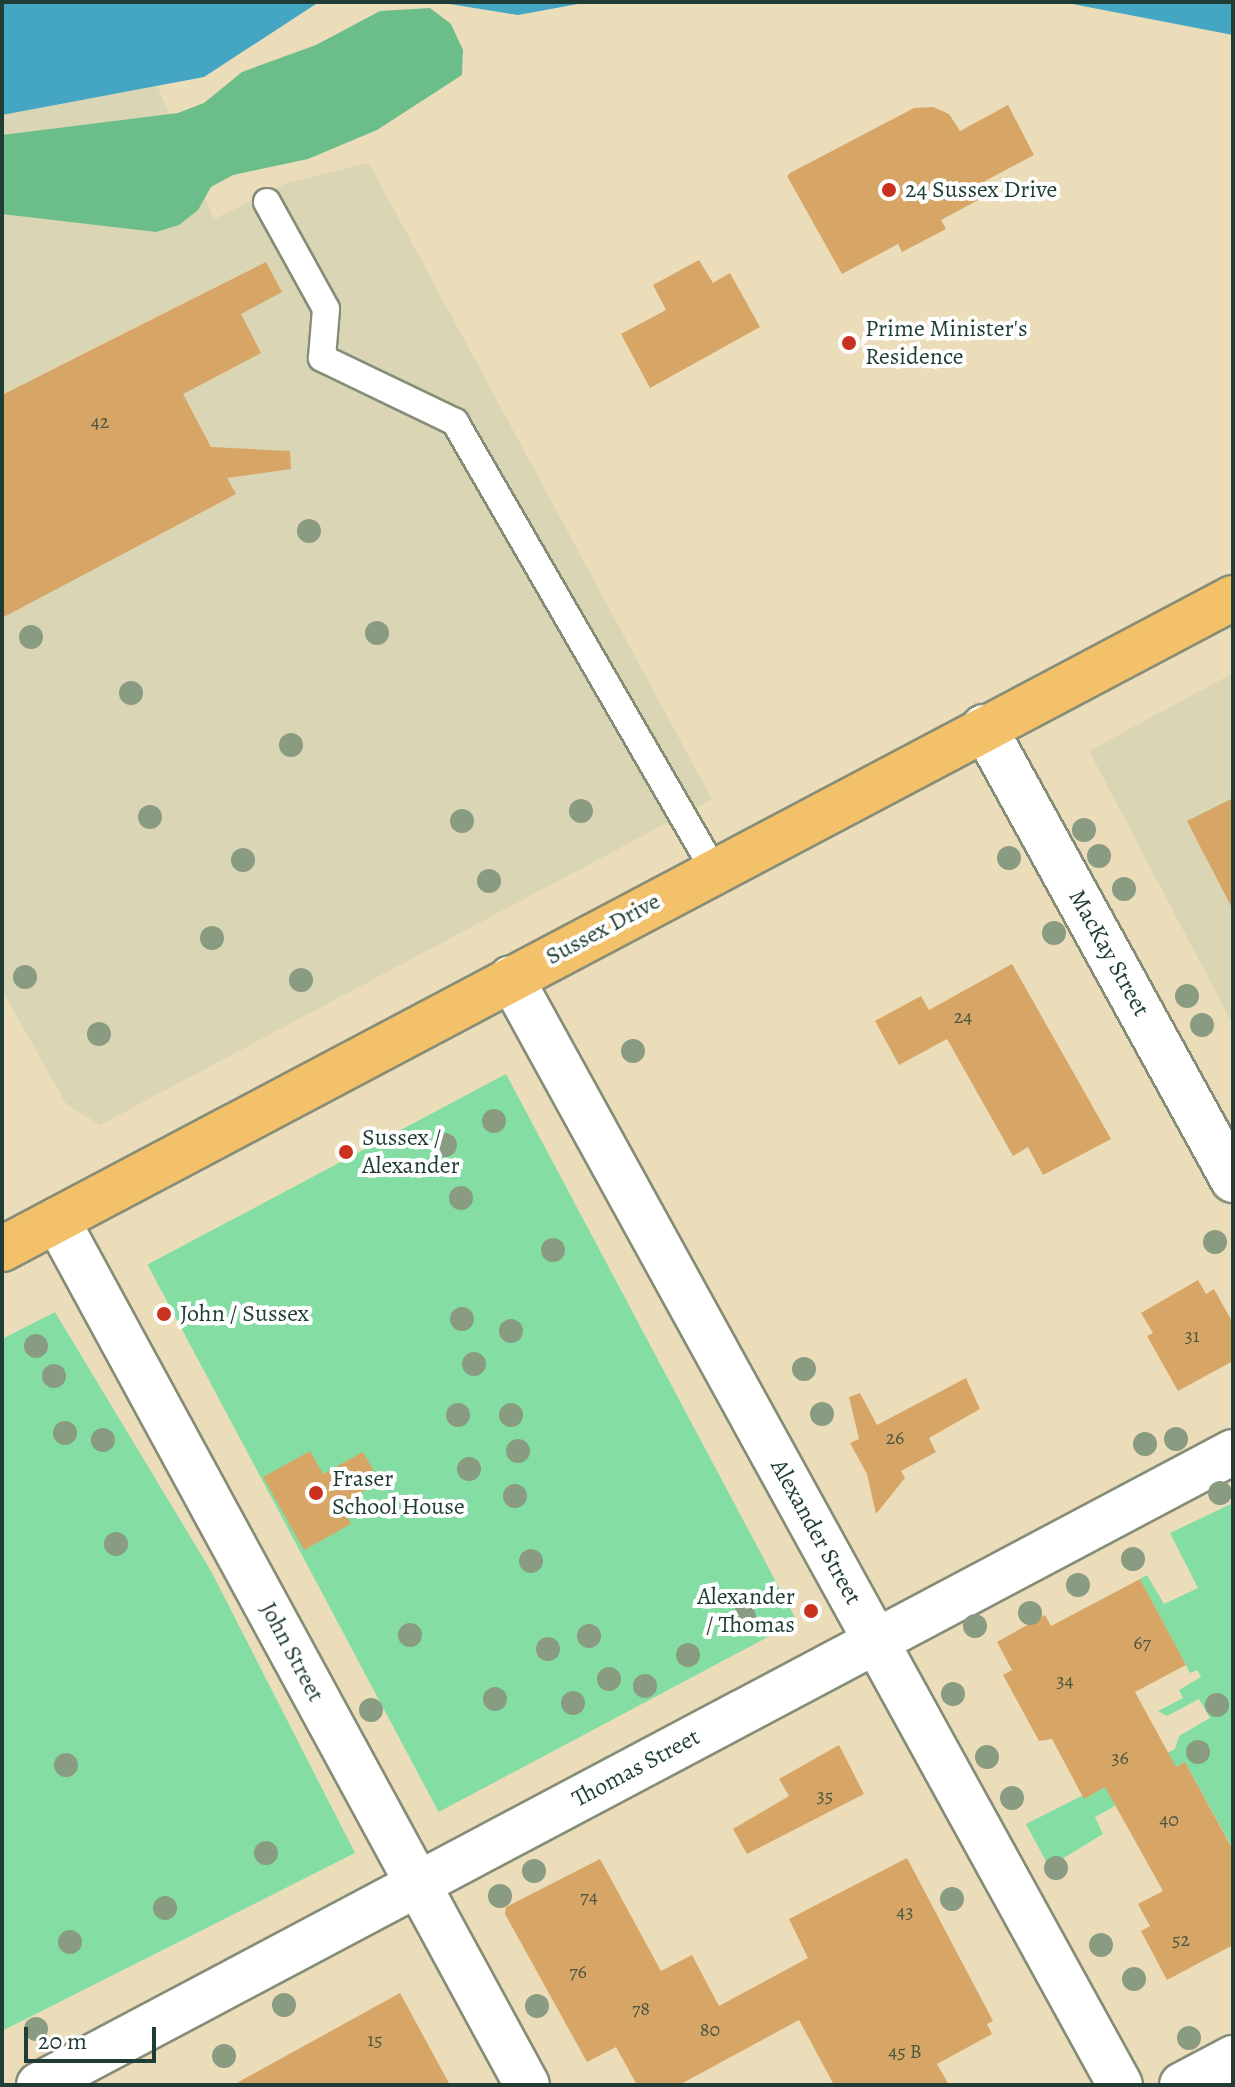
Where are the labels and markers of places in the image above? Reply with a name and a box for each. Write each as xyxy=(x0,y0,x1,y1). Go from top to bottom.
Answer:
place label: 24 Sussex Drive xyxy=(905,176,1057,204)
marker: 24 Sussex Drive xyxy=(880,181,898,199)
place label: Prime Minister's Residence xyxy=(865,315,1028,371)
marker: Prime Minister's Residence xyxy=(840,334,858,352)
place label: Sussex / Alexander xyxy=(362,1124,460,1180)
marker: Sussex / Alexander xyxy=(337,1143,355,1161)
place label: John / Sussex xyxy=(180,1300,309,1328)
marker: John / Sussex xyxy=(155,1305,173,1323)
place label: Fraser School House xyxy=(332,1465,465,1521)
marker: Fraser School House xyxy=(307,1484,325,1502)
place label: Alexander / Thomas xyxy=(697,1583,795,1639)
marker: Alexander / Thomas xyxy=(802,1602,820,1620)

